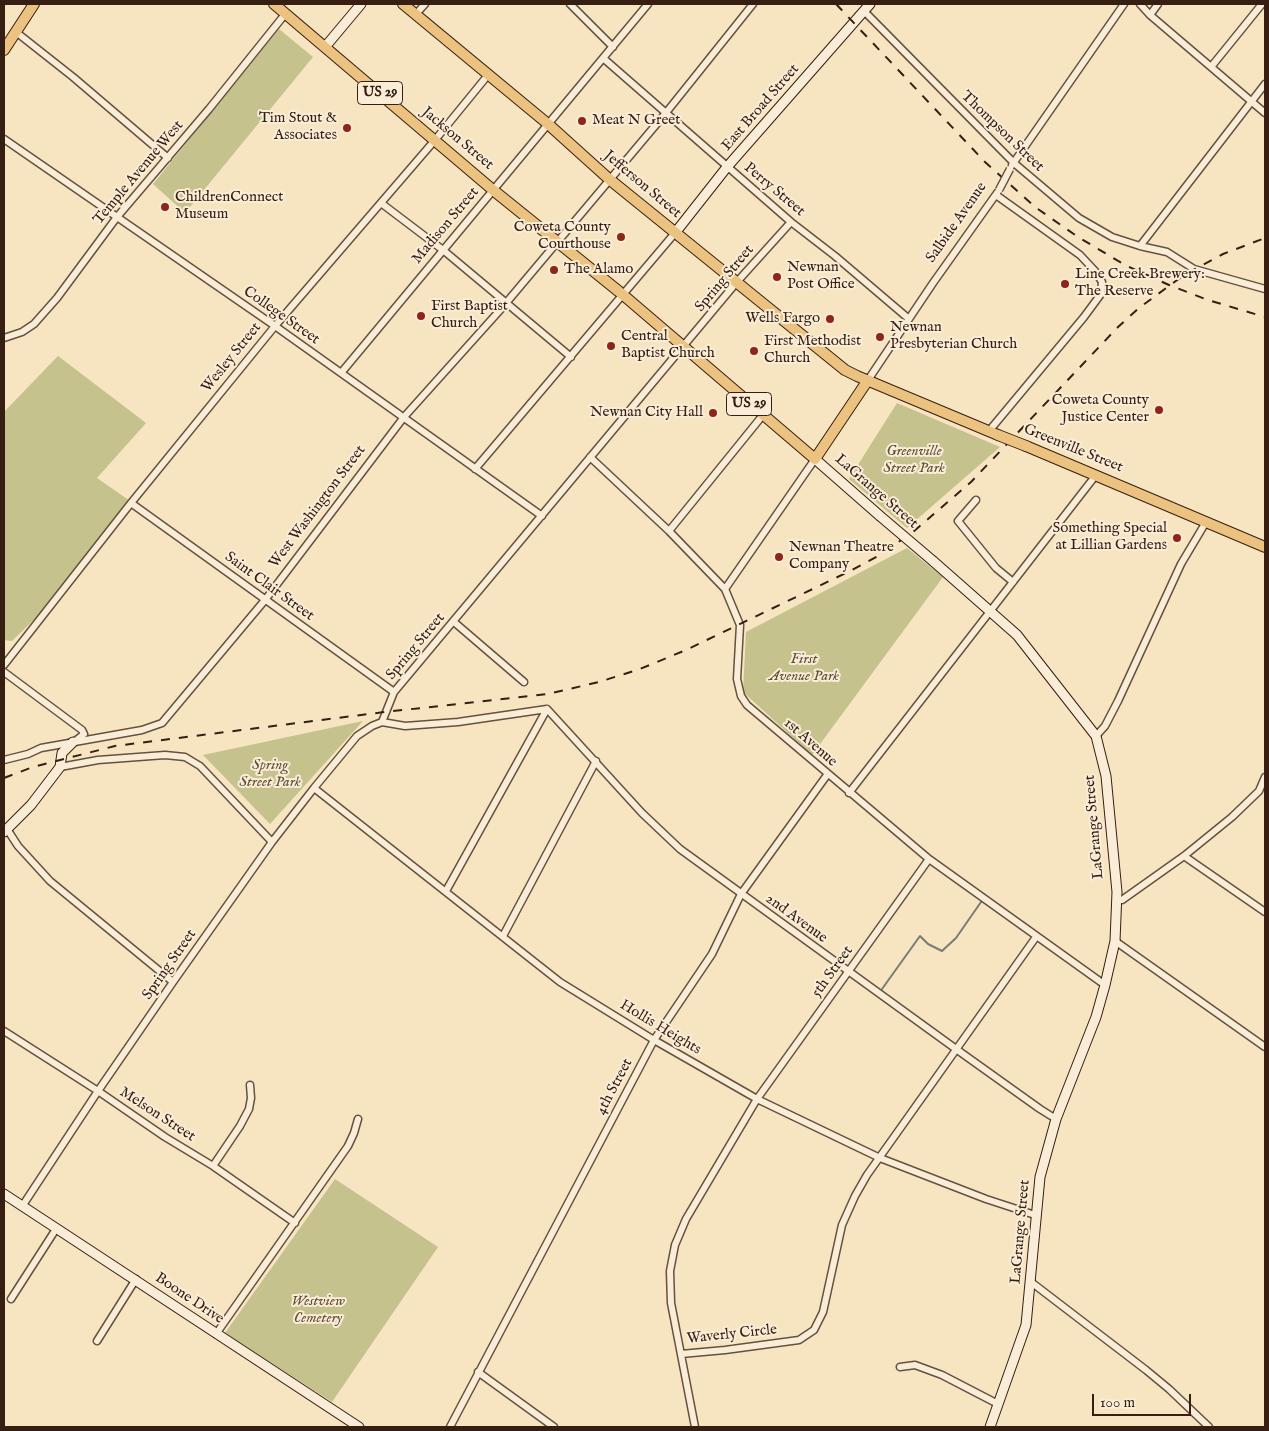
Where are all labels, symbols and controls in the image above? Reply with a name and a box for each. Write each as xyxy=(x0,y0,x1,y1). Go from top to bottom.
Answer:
street label: East Broad Street xyxy=(718,61,804,155)
road number: US 29 xyxy=(358,82,402,105)
street label: Thompson Street xyxy=(957,88,1047,176)
street label: Jackson Street xyxy=(417,104,497,174)
place label: Tim Stout & Associates xyxy=(259,110,337,145)
place label: Meat N Greet xyxy=(592,112,680,130)
marker: Meat N Greet xyxy=(576,115,588,127)
street label: Temple Avenue West xyxy=(90,117,188,229)
marker: Tim Stout & Associates xyxy=(341,122,353,134)
street label: Jefferson Street xyxy=(600,147,684,223)
street label: Perry Street xyxy=(740,159,808,221)
street label: Salbide Avenue xyxy=(923,179,991,267)
street label: Madison Street xyxy=(409,184,483,268)
place label: ChildrenConnect Museum xyxy=(175,189,283,224)
marker: ChildrenConnect Museum xyxy=(159,201,171,213)
place label: Coweta County Courthouse xyxy=(514,219,611,254)
marker: Coweta County Courthouse xyxy=(615,231,627,243)
street label: Spring Street xyxy=(692,242,758,316)
place label: Newnan Post Office xyxy=(787,259,855,294)
place label: The Alamo xyxy=(564,261,633,279)
marker: The Alamo xyxy=(548,264,560,276)
place label: Line Creek Brewery: The Reserve xyxy=(1075,266,1205,301)
marker: Newnan Post Office xyxy=(771,271,783,283)
marker: Line Creek Brewery: The Reserve xyxy=(1059,278,1071,290)
street label: College Street xyxy=(239,283,323,349)
place label: First Baptist Church xyxy=(431,298,508,333)
marker: First Baptist Church xyxy=(415,310,427,322)
place label: Wells Fargo xyxy=(745,310,820,328)
marker: Wells Fargo xyxy=(824,313,836,325)
street label: Wesley Street xyxy=(198,319,266,397)
place label: Newnan Presbyterian Church xyxy=(890,319,1017,354)
place label: Central Baptist Church xyxy=(621,328,715,363)
marker: Newnan Presbyterian Church xyxy=(874,331,886,343)
place label: First Methodist Church xyxy=(764,333,861,368)
marker: Central Baptist Church xyxy=(605,340,617,352)
marker: First Methodist Church xyxy=(748,345,760,357)
road number: US 29 xyxy=(726,392,772,416)
place label: Coweta County Justice Center xyxy=(1052,392,1149,427)
place label: Newnan City Hall xyxy=(590,404,703,422)
marker: Coweta County Justice Center xyxy=(1153,404,1165,416)
marker: Newnan City Hall xyxy=(707,407,719,419)
street label: Greenville Street xyxy=(1021,421,1125,477)
street label: West Washington Street xyxy=(266,442,370,572)
park label: Greenville Street Park xyxy=(883,443,945,478)
street label: LaGrange Street xyxy=(831,451,921,533)
place label: Something Special at Lillian Gardens xyxy=(1053,520,1167,555)
marker: Something Special at Lillian Gardens xyxy=(1171,532,1183,544)
place label: Newnan Theatre Company xyxy=(789,539,894,574)
street label: Saint Clair Street xyxy=(221,549,317,625)
marker: Newnan Theatre Company xyxy=(773,551,785,563)
street label: Spring Street xyxy=(383,610,449,684)
park label: First Avenue Park xyxy=(769,651,839,686)
street label: 1st Avenue xyxy=(780,715,840,771)
park label: Spring Street Park xyxy=(239,757,301,792)
street label: LaGrange Street xyxy=(1081,774,1109,880)
street label: 2nd Avenue xyxy=(762,891,830,947)
street label: Spring Street xyxy=(139,926,201,1004)
street label: 5th Street xyxy=(808,943,858,1001)
street label: Hollis Heights xyxy=(616,997,704,1059)
street label: 4th Street xyxy=(593,1056,637,1118)
street label: Melson Street xyxy=(116,1084,198,1146)
street label: LaGrange Street xyxy=(1007,1179,1035,1285)
street label: Boone Drive xyxy=(151,1269,227,1329)
park label: Westview Cemetery xyxy=(291,1293,345,1328)
street label: Waverly Circle xyxy=(686,1321,778,1349)
scale bar xyxy=(1094,1384,1193,1416)
text: 100 m xyxy=(1100,1393,1135,1412)

